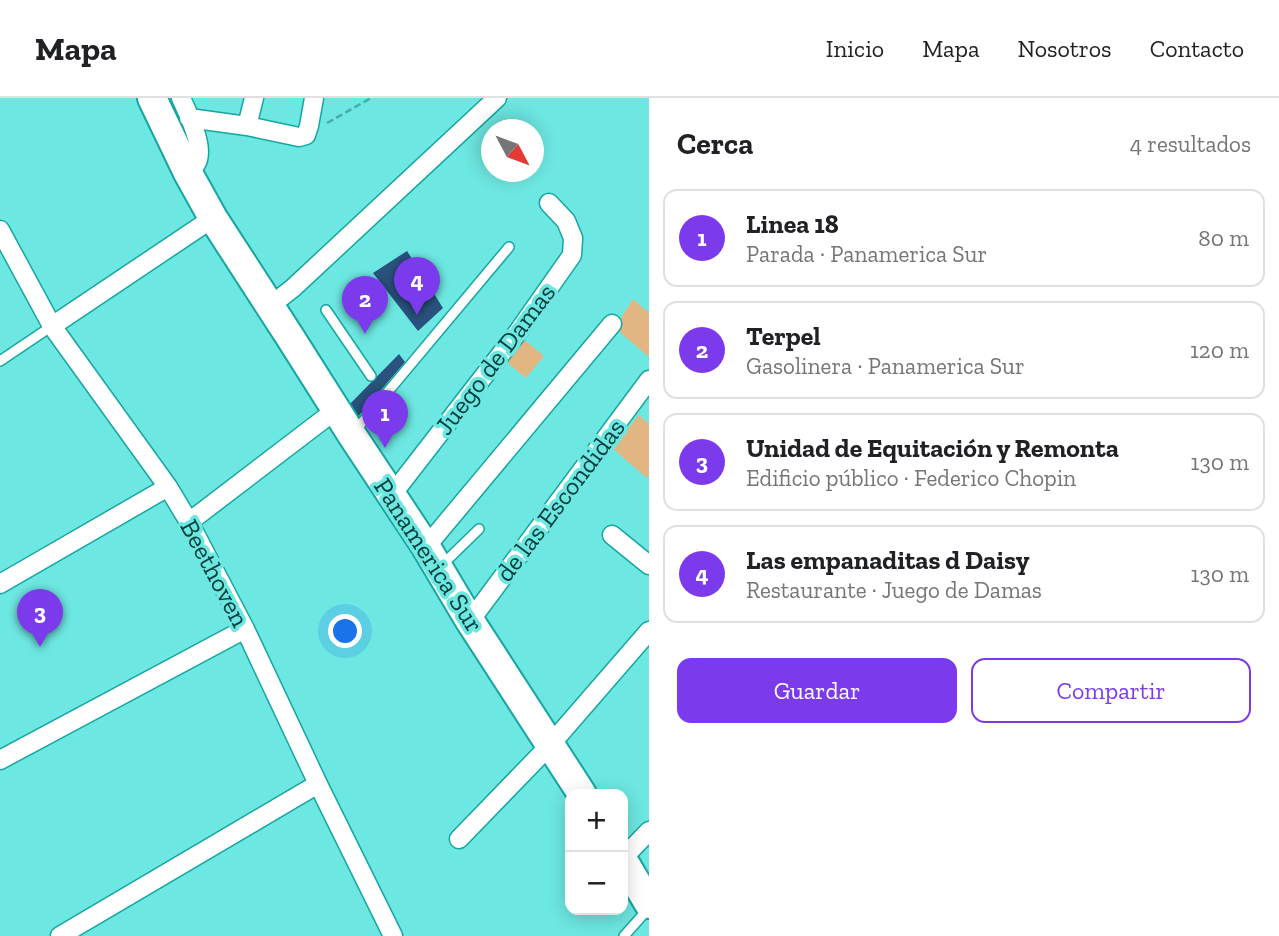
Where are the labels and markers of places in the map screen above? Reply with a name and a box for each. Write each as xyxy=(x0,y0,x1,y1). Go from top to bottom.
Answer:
pin: 4 xyxy=(394,257,440,315)
pin: 2 xyxy=(342,276,388,334)
pin: 1 xyxy=(362,390,408,448)
pin: 3 xyxy=(17,589,63,647)

